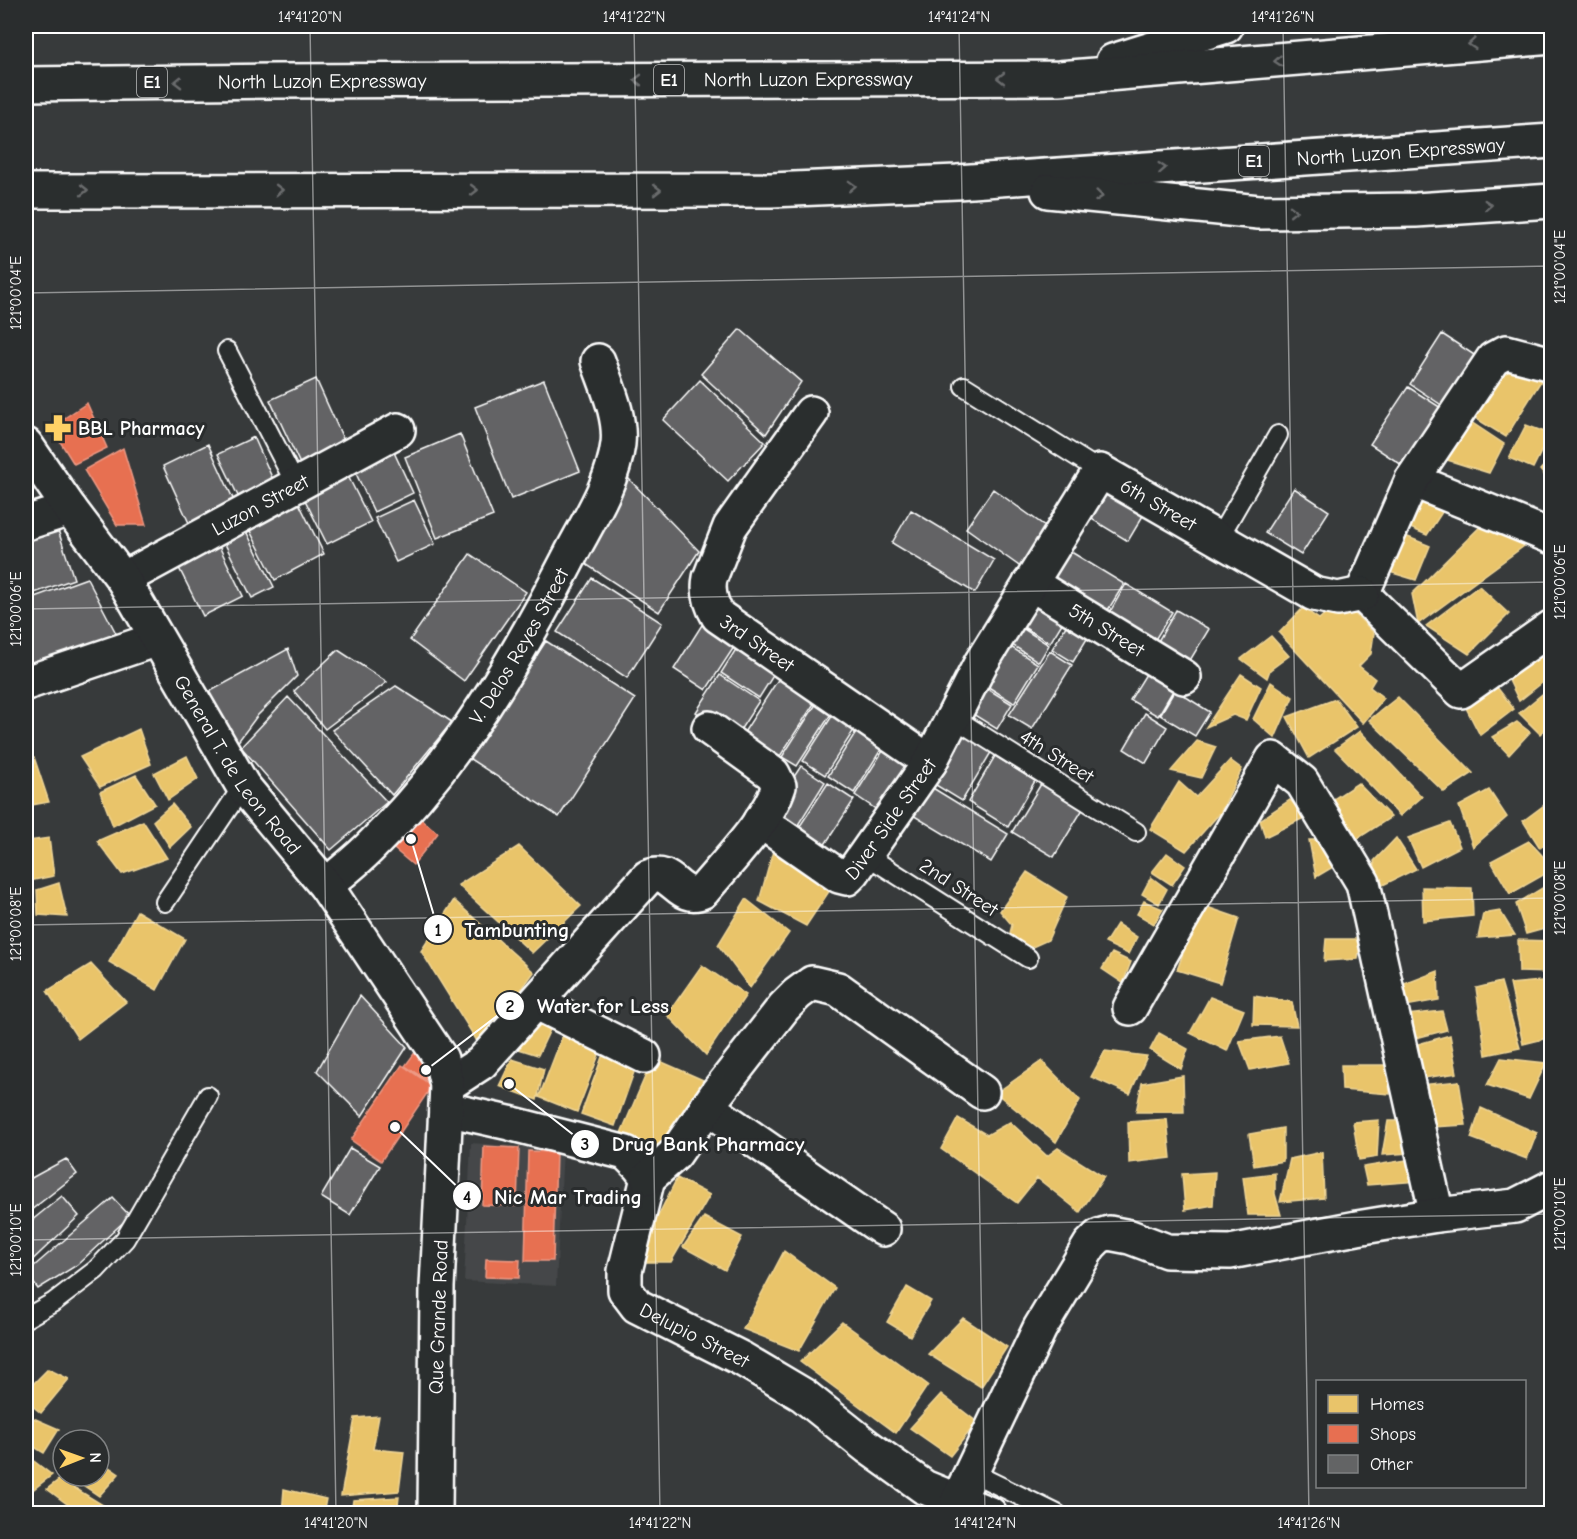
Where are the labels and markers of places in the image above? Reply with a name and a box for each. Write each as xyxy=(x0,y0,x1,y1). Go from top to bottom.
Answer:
pharmacy icon: BBL Pharmacy xyxy=(43,413,73,443)
place label: BBL Pharmacy xyxy=(78,417,205,440)
callout: Tambunting xyxy=(423,910,582,949)
callout: Water for Less xyxy=(495,986,681,1025)
callout: Drug Bank Pharmacy xyxy=(570,1124,816,1163)
callout: Nic Mar Trading xyxy=(452,1177,654,1216)

